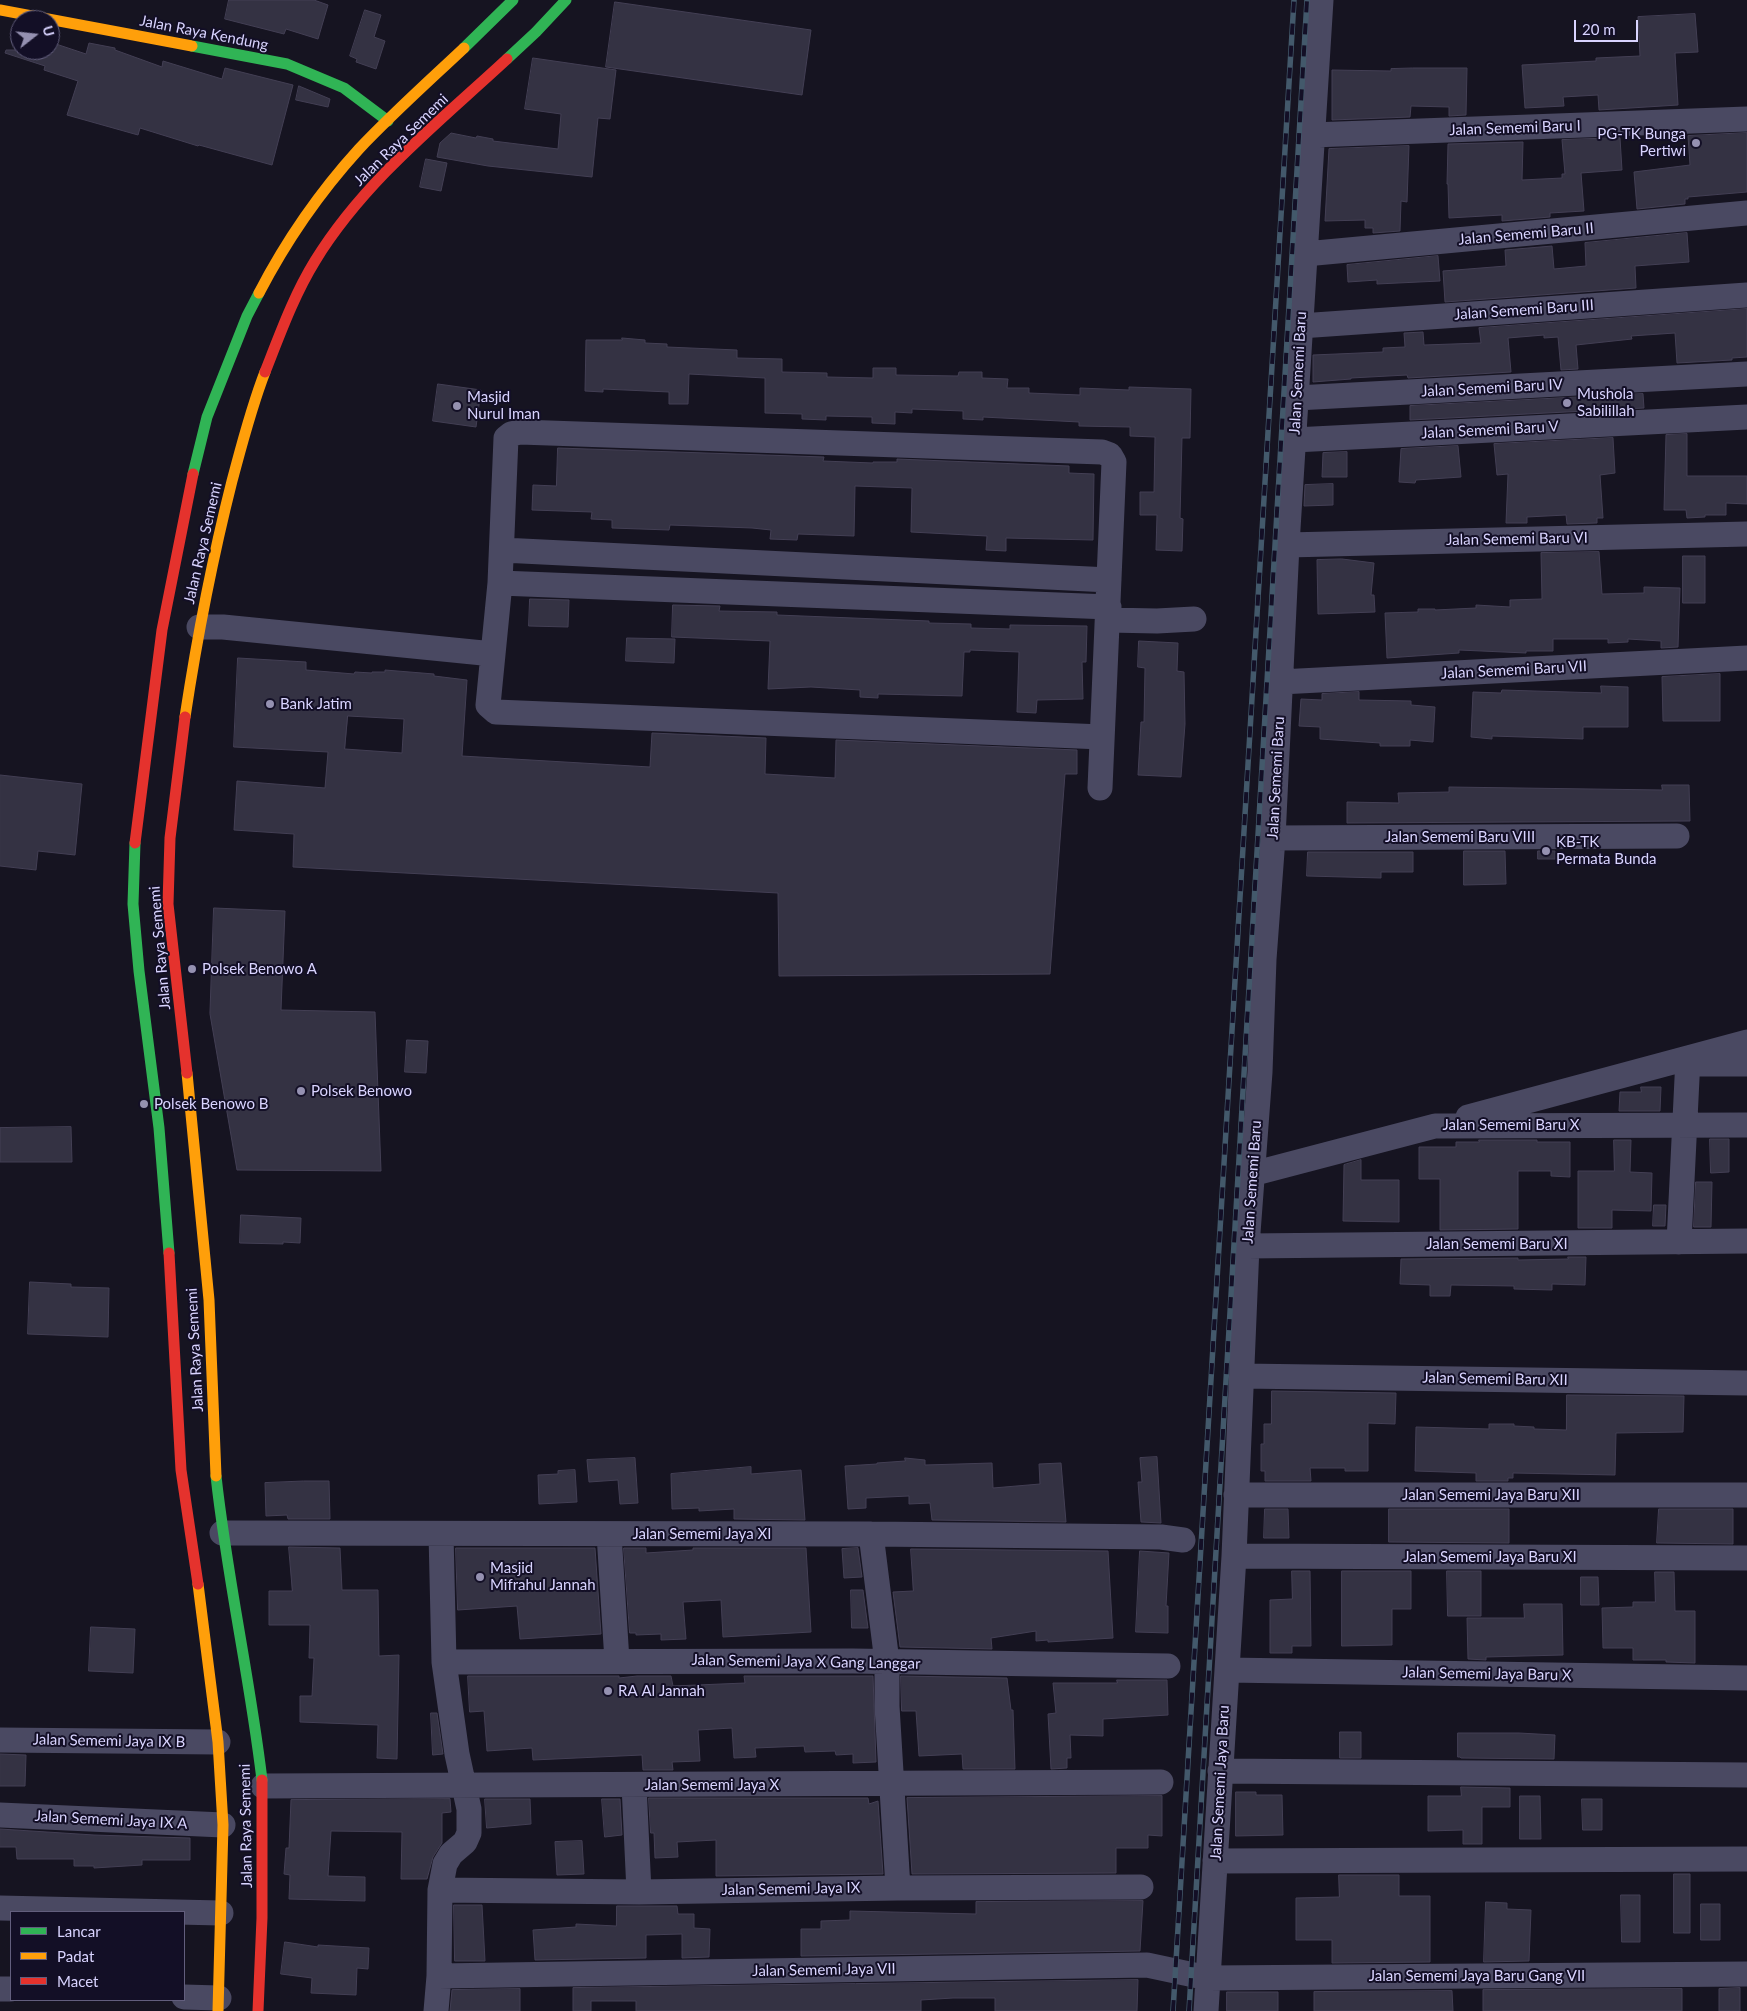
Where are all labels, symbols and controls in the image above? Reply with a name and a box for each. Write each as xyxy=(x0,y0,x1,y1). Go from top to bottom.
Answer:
north arrow xyxy=(10,10,60,60)
scale bar xyxy=(1577,10,1641,42)
street label: Jalan Raya Kendung xyxy=(138,12,270,54)
text: 20 m xyxy=(1582,20,1616,38)
text: U xyxy=(39,24,59,38)
street label: Jalan Raya Sememi xyxy=(350,90,452,190)
street label: Jalan Sememi Baru I xyxy=(1449,117,1581,139)
place label: PG-TK Bunga Pertiwi xyxy=(1597,125,1686,160)
marker: PG-TK Bunga Pertiwi xyxy=(1690,137,1702,149)
street label: Jalan Sememi Baru II xyxy=(1458,219,1594,249)
street label: Jalan Sememi Baru III xyxy=(1454,296,1594,324)
street label: Jalan Sememi Baru xyxy=(1286,311,1310,435)
street label: Jalan Sememi Baru IV xyxy=(1421,375,1563,401)
place label: Mushola Sabilillah xyxy=(1577,385,1635,420)
place label: Masjid Nurul Iman xyxy=(467,388,540,423)
marker: Mushola Sabilillah xyxy=(1561,397,1573,409)
marker: Masjid Nurul Iman xyxy=(451,400,463,412)
street label: Jalan Sememi Baru V xyxy=(1421,417,1559,443)
street label: Jalan Raya Sememi xyxy=(180,480,226,606)
street label: Jalan Sememi Baru VI xyxy=(1446,529,1588,549)
street label: Jalan Sememi Baru VII xyxy=(1441,657,1587,683)
place label: Bank Jatim xyxy=(280,695,352,713)
marker: Bank Jatim xyxy=(264,698,276,710)
street label: Jalan Sememi Baru xyxy=(1264,716,1288,840)
street label: Jalan Sememi Baru VIII xyxy=(1385,828,1535,846)
place label: KB-TK Permata Bunda xyxy=(1556,833,1656,868)
marker: KB-TK Permata Bunda xyxy=(1540,845,1552,857)
street label: Jalan Raya Sememi xyxy=(146,885,174,1011)
place label: Polsek Benowo A xyxy=(202,960,317,978)
marker: Polsek Benowo A xyxy=(186,963,198,975)
place label: Polsek Benowo xyxy=(311,1082,412,1100)
marker: Polsek Benowo xyxy=(295,1085,307,1097)
place label: Polsek Benowo B xyxy=(154,1095,269,1113)
marker: Polsek Benowo B xyxy=(138,1098,150,1110)
street label: Jalan Sememi Baru X xyxy=(1442,1116,1580,1134)
street label: Jalan Sememi Baru xyxy=(1239,1120,1265,1244)
street label: Jalan Sememi Baru XI xyxy=(1426,1235,1568,1253)
street label: Jalan Raya Sememi xyxy=(183,1287,207,1413)
street label: Jalan Sememi Baru XII xyxy=(1422,1369,1568,1389)
street label: Jalan Sememi Jaya Baru XII xyxy=(1402,1486,1580,1504)
street label: Jalan Sememi Jaya XI xyxy=(633,1525,771,1543)
street label: Jalan Sememi Jaya Baru XI xyxy=(1403,1548,1577,1566)
place label: Masjid Mifrahul Jannah xyxy=(490,1559,596,1594)
marker: Masjid Mifrahul Jannah xyxy=(474,1571,486,1583)
street label: Jalan Sememi Jaya X Gang Langgar xyxy=(691,1651,921,1673)
street label: Jalan Sememi Jaya Baru X xyxy=(1402,1664,1572,1684)
place label: RA Al Jannah xyxy=(618,1682,705,1700)
marker: RA Al Jannah xyxy=(602,1685,614,1697)
street label: Jalan Sememi Jaya Baru xyxy=(1207,1705,1233,1861)
street label: Jalan Sememi Jaya IX B xyxy=(33,1731,185,1751)
street label: Jalan Raya Sememi xyxy=(236,1764,256,1888)
street label: Jalan Sememi Jaya X xyxy=(645,1776,779,1794)
street label: Jalan Sememi Jaya IX A xyxy=(34,1807,188,1833)
street label: Jalan Sememi Jaya IX xyxy=(721,1879,861,1899)
legend xyxy=(10,1911,185,2001)
text: Lancar xyxy=(57,1922,101,1940)
text: Padat xyxy=(57,1947,94,1965)
street label: Jalan Sememi Jaya VII xyxy=(752,1960,896,1980)
street label: Jalan Sememi Jaya Baru Gang VII xyxy=(1369,1967,1585,1985)
text: Macet xyxy=(57,1972,98,1990)

